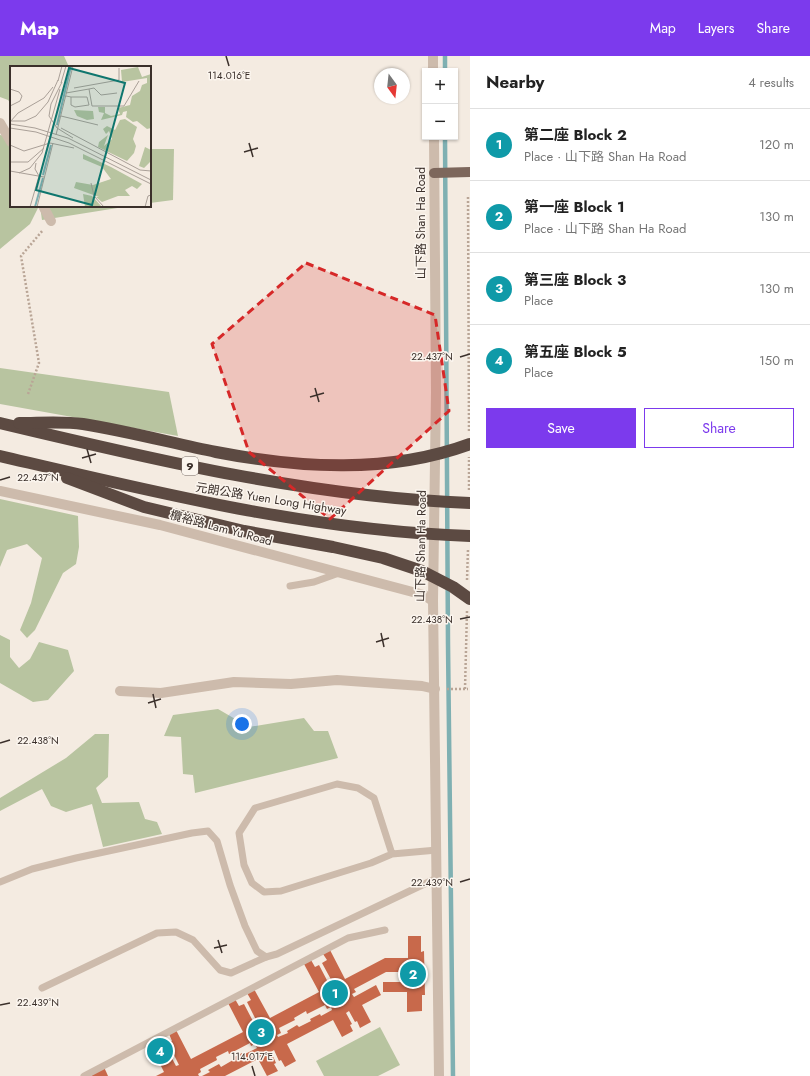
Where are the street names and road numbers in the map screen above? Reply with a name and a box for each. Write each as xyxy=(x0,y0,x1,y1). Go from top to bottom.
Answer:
street label: 山下路 Shan Ha Road xyxy=(412,167,430,279)
road number: 9 xyxy=(182,457,198,475)
street label: 元朗公路 Yuen Long Highway xyxy=(194,478,348,520)
street label: 山下路 Shan Ha Road xyxy=(411,490,431,602)
street label: 欖裕路 Lam Yu Road xyxy=(168,506,274,550)

